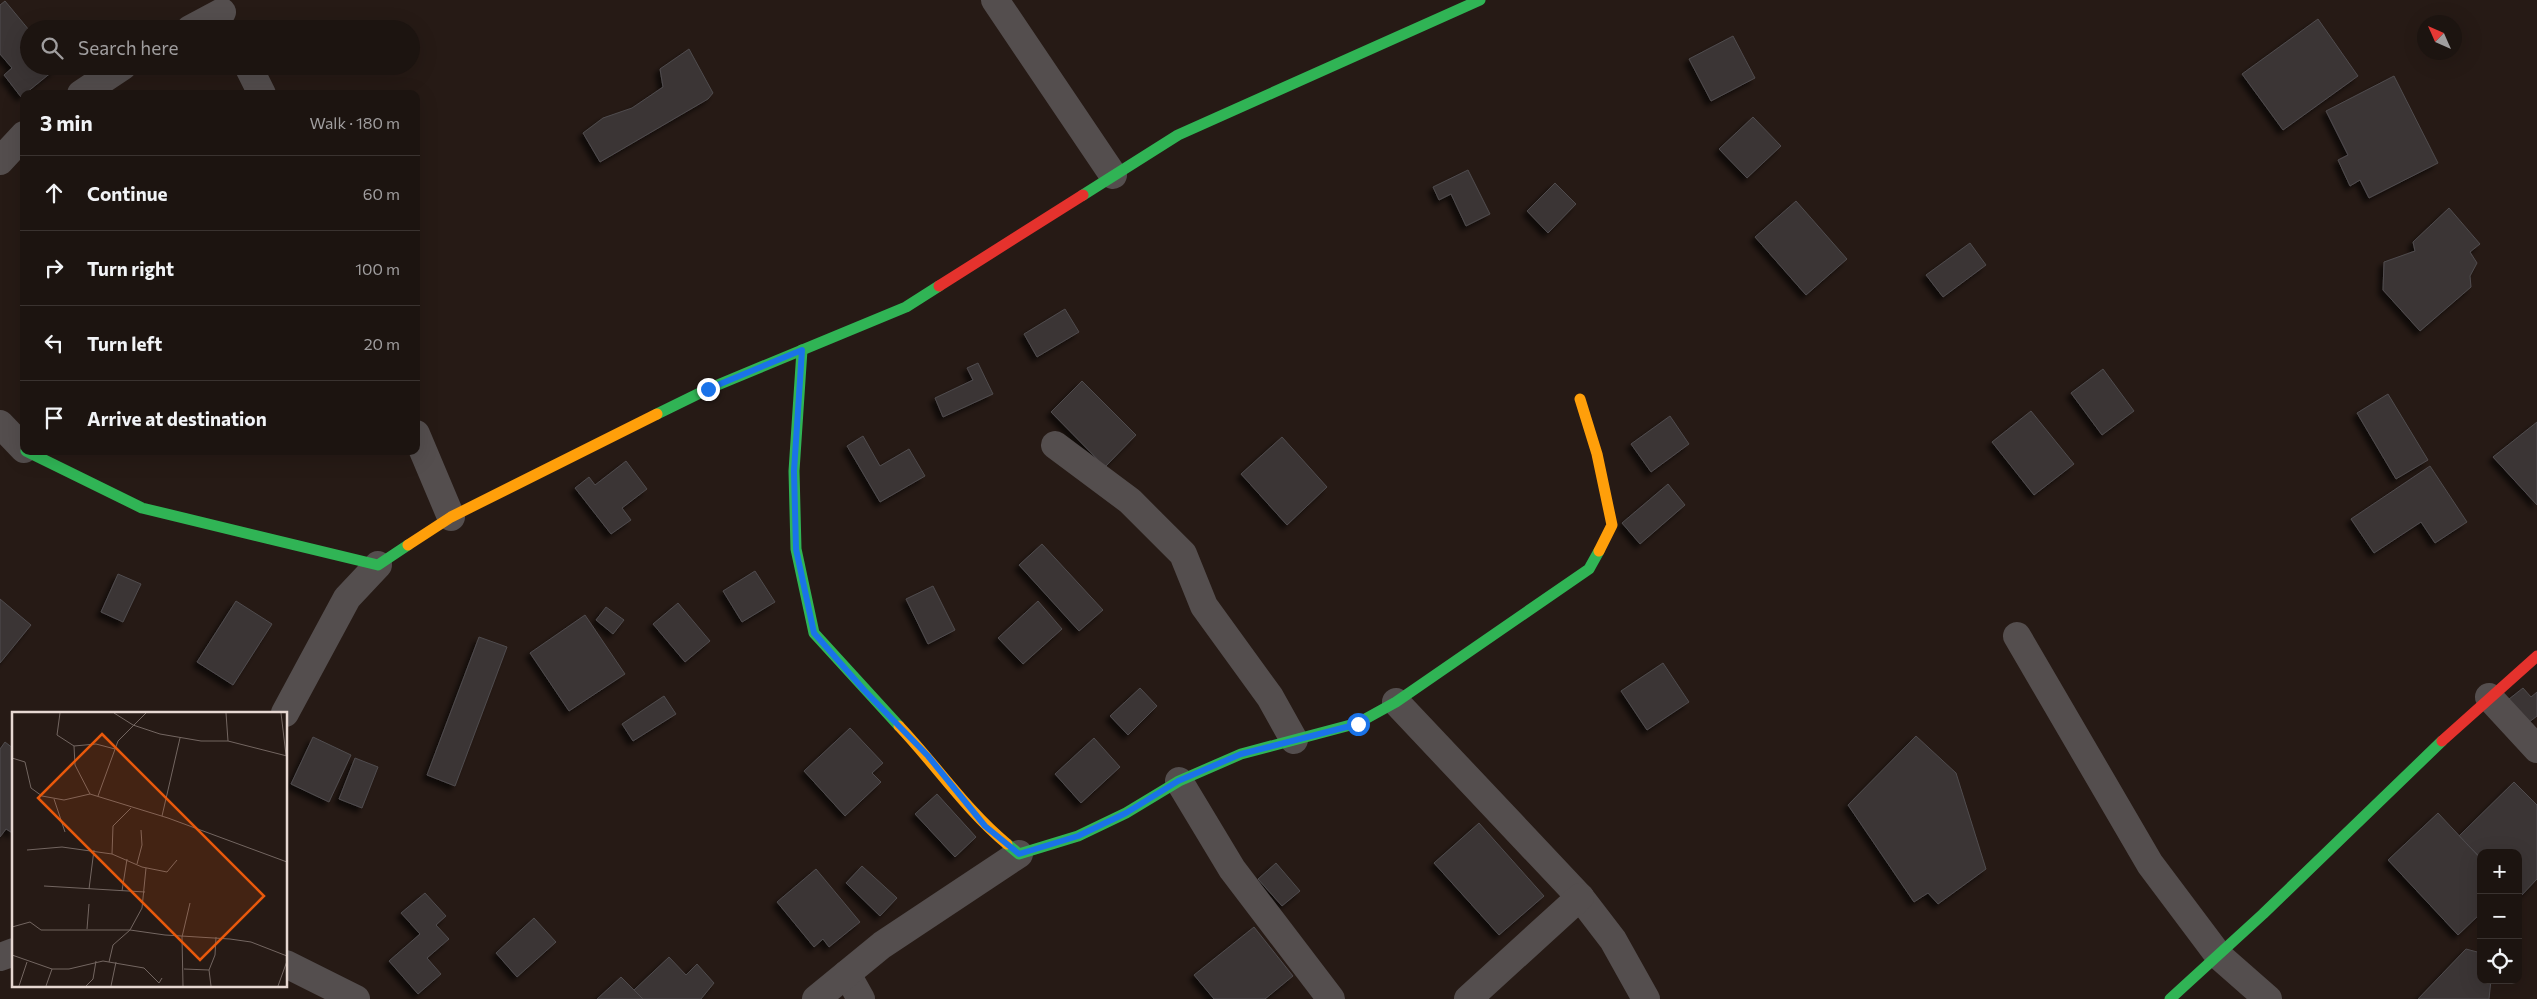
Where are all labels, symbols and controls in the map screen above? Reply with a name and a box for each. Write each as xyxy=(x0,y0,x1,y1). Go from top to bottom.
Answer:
north arrow xyxy=(2417,15,2462,60)
search box xyxy=(20,20,420,75)
icon: search xyxy=(38,34,66,62)
text: Search here xyxy=(78,36,178,59)
text: 3 min xyxy=(40,110,93,135)
text: Walk · 180 m xyxy=(310,113,400,132)
icon: ahead xyxy=(40,179,68,207)
text: Continue xyxy=(87,182,167,205)
text: 60 m xyxy=(363,184,400,203)
icon: right xyxy=(40,254,68,282)
text: Turn right xyxy=(87,257,174,280)
text: 100 m xyxy=(355,259,400,278)
icon: left xyxy=(40,329,68,357)
text: Turn left xyxy=(87,332,162,355)
text: 20 m xyxy=(364,334,400,353)
route end xyxy=(697,378,720,401)
icon: arrive xyxy=(40,404,68,432)
text: Arrive at destination xyxy=(87,407,267,430)
inset map xyxy=(12,712,288,986)
route start xyxy=(1347,713,1370,736)
map controls xyxy=(2477,849,2522,984)
button: + xyxy=(2477,849,2522,894)
button: − xyxy=(2477,894,2522,939)
button: locate xyxy=(2477,939,2522,984)

